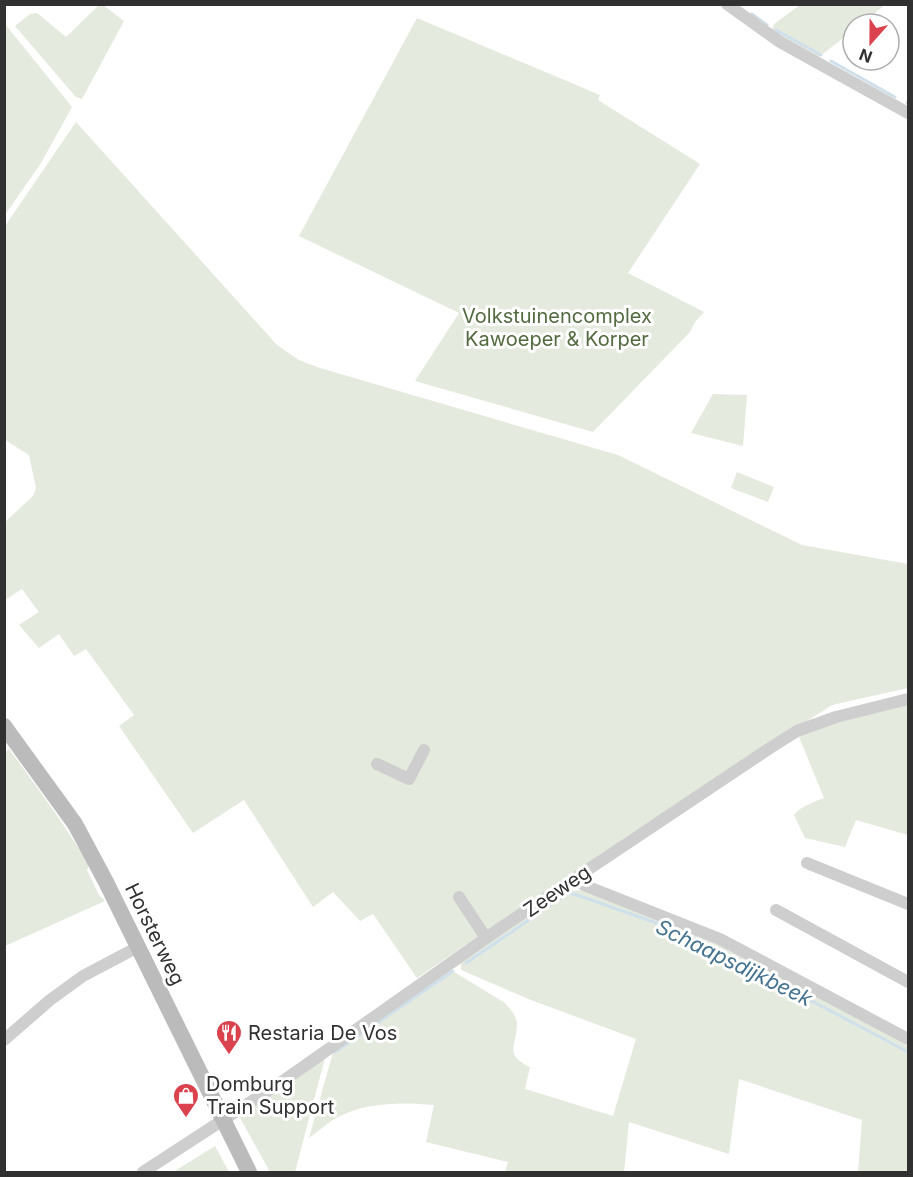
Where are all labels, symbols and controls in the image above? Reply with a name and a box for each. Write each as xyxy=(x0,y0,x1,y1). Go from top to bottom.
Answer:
north arrow xyxy=(841,12,901,72)
text: N xyxy=(856,44,875,68)
park label: Volkstuinencomplex Kawoeper & Korper xyxy=(462,304,652,351)
street label: Zeeweg xyxy=(519,860,595,922)
street label: Horsterweg xyxy=(120,879,190,989)
water label: Schaapsdijkbeek xyxy=(652,914,817,1011)
restaurant icon: Restaria De Vos xyxy=(214,1018,244,1056)
place label: Restaria De Vos xyxy=(248,1021,397,1045)
place label: Domburg Train Support xyxy=(206,1072,335,1119)
shop icon: Domburg Train Support xyxy=(171,1081,201,1119)

